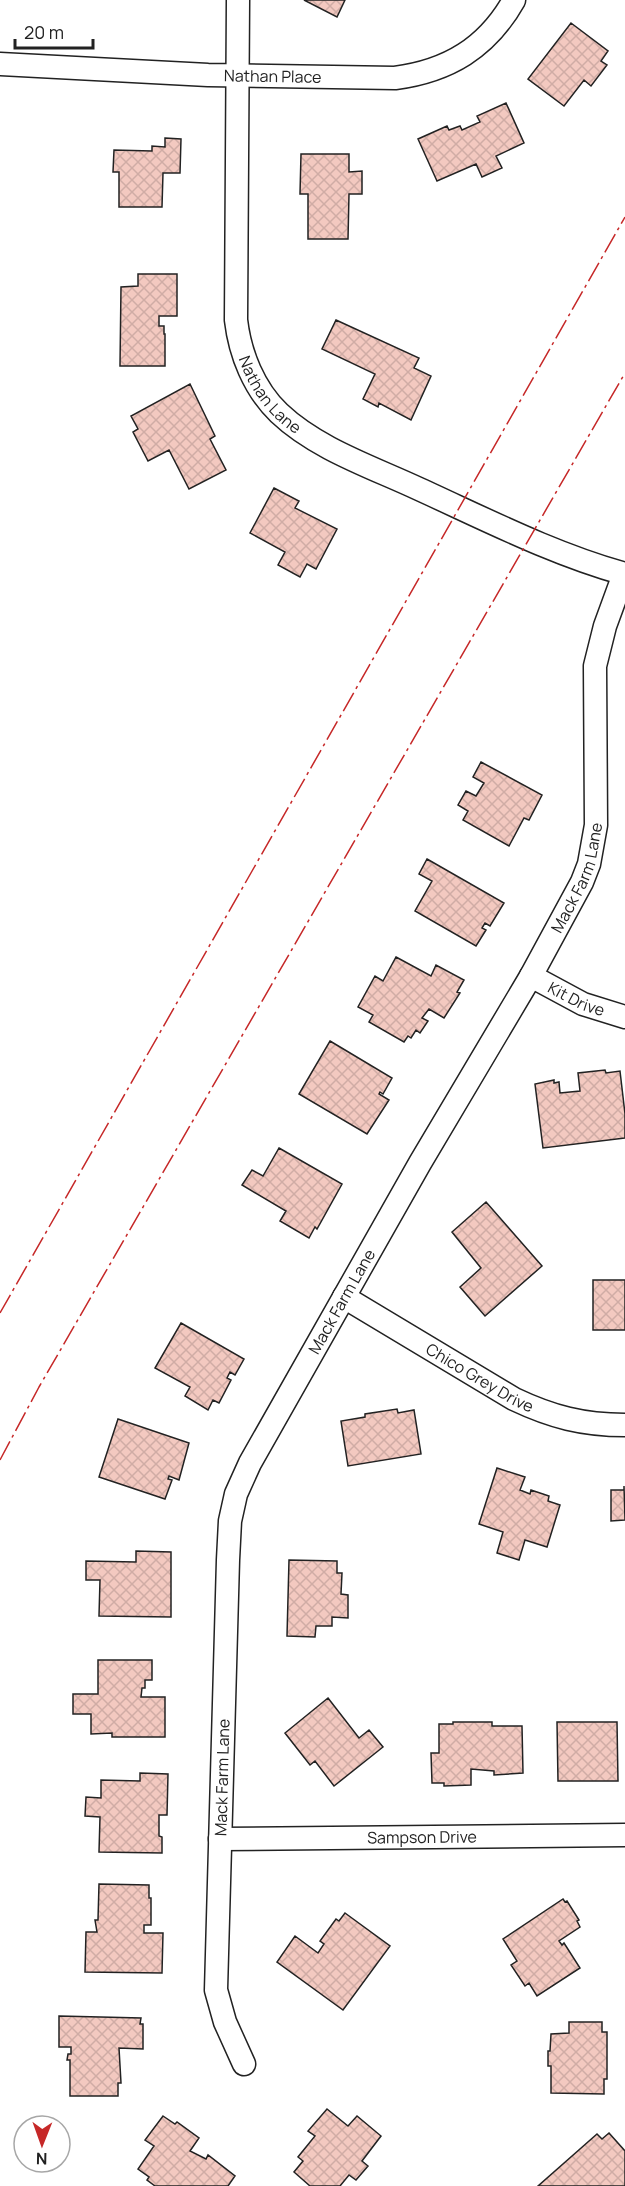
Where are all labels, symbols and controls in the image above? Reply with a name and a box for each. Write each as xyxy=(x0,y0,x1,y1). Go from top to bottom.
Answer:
scale bar xyxy=(15,12,93,50)
text: 20 m xyxy=(24,20,64,44)
street label: Nathan Place xyxy=(224,64,322,88)
street label: Nathan Lane xyxy=(234,353,306,438)
street label: Mack Farm Lane xyxy=(546,821,607,937)
street label: Kit Drive xyxy=(544,976,607,1021)
street label: Mack Farm Lane xyxy=(303,1245,380,1358)
street label: Chico Grey Drive xyxy=(422,1338,537,1417)
street label: Mack Farm Lane xyxy=(209,1718,235,1836)
street label: Sampson Drive xyxy=(367,1825,477,1849)
north arrow xyxy=(12,2114,72,2174)
text: N xyxy=(36,2148,48,2170)

